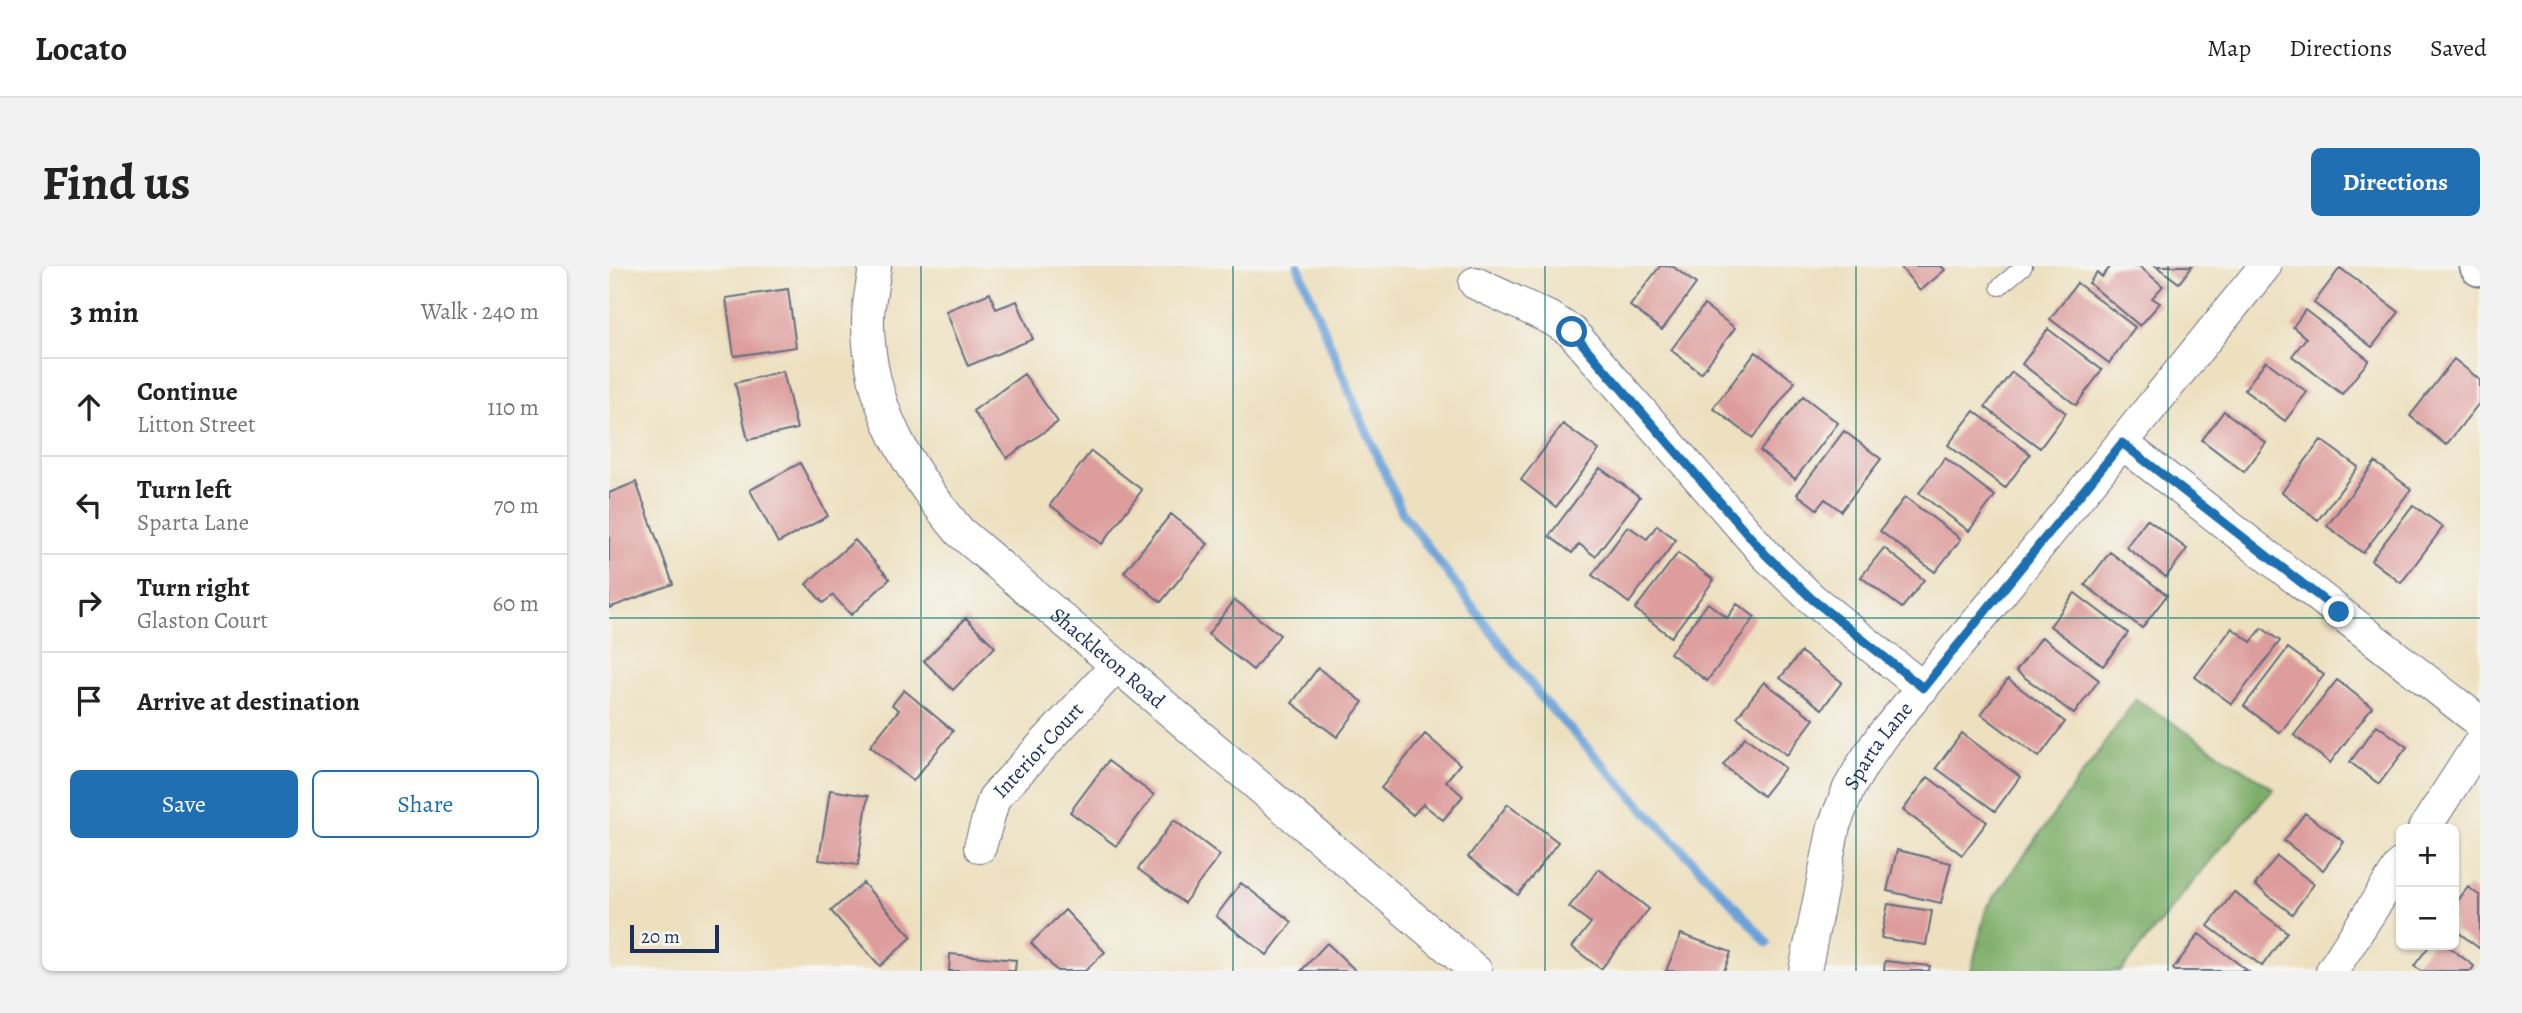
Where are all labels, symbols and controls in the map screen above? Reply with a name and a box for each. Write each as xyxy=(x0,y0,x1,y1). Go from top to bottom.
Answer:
text: Locato xyxy=(35,26,127,71)
text: Map xyxy=(2207,32,2251,64)
text: Directions xyxy=(2289,32,2392,64)
text: Saved xyxy=(2430,32,2487,64)
button: Directions xyxy=(2311,148,2480,216)
text: Find us xyxy=(42,149,190,216)
text: 3 min xyxy=(70,292,139,332)
text: Walk · 240 m xyxy=(421,296,539,327)
route start xyxy=(1556,316,1587,347)
text: Continue xyxy=(137,374,238,409)
icon: ahead xyxy=(70,388,108,426)
text: 110 m xyxy=(487,392,539,423)
text: Litton Street xyxy=(137,409,256,440)
text: Turn left xyxy=(137,472,232,507)
icon: left xyxy=(70,486,108,524)
text: 70 m xyxy=(493,490,539,521)
text: Sparta Lane xyxy=(137,507,249,538)
text: Turn right xyxy=(137,570,250,605)
icon: right xyxy=(70,584,108,622)
text: 60 m xyxy=(492,588,539,619)
route end xyxy=(2323,596,2354,627)
street label: Shackleton Road xyxy=(1044,601,1172,715)
text: Glaston Court xyxy=(137,605,268,636)
icon: arrive xyxy=(70,682,108,720)
text: Arrive at destination xyxy=(137,684,360,719)
street label: Interior Court xyxy=(987,696,1090,804)
street label: Sparta Lane xyxy=(1837,696,1919,795)
button: Save xyxy=(70,770,298,838)
button: Share xyxy=(312,770,539,838)
map controls xyxy=(2396,824,2459,950)
button: + xyxy=(2396,824,2459,887)
button: − xyxy=(2396,887,2459,950)
scale bar xyxy=(630,922,719,954)
text: 20 m xyxy=(641,924,680,950)

